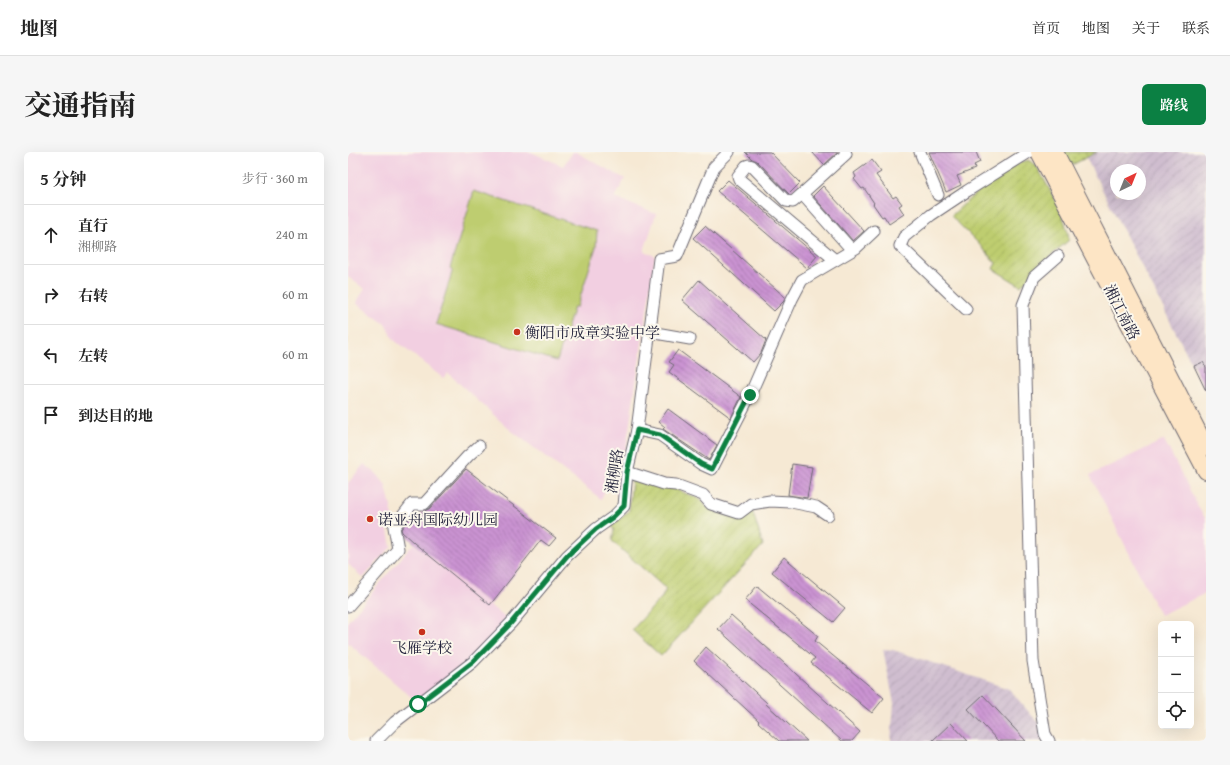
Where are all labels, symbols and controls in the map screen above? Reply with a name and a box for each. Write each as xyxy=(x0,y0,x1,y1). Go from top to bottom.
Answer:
text: 地图 xyxy=(20,14,58,42)
text: 首页 xyxy=(1032,18,1060,38)
text: 地图 xyxy=(1082,18,1110,38)
text: 关于 xyxy=(1132,18,1160,38)
text: 联系 xyxy=(1182,18,1210,38)
text: 交通指南 xyxy=(24,84,136,125)
button: 路线 xyxy=(1142,84,1206,125)
north arrow xyxy=(1110,164,1146,200)
text: 5 分钟 xyxy=(40,166,87,191)
text: 步行 · 360 m xyxy=(242,169,308,188)
text: 直行 xyxy=(78,215,108,236)
icon: ahead xyxy=(40,224,62,246)
text: 240 m xyxy=(276,225,308,244)
text: 湘柳路 xyxy=(78,237,117,256)
street label: 湘江南路 xyxy=(1099,280,1145,344)
icon: right xyxy=(40,284,62,306)
text: 右转 xyxy=(78,285,108,306)
text: 60 m xyxy=(282,285,308,304)
place label: 衡阳市成章实验中学 xyxy=(525,322,660,343)
marker: 衡阳市成章实验中学 xyxy=(512,327,522,337)
icon: left xyxy=(40,344,62,366)
text: 左转 xyxy=(78,345,108,366)
text: 60 m xyxy=(282,345,308,364)
route end xyxy=(741,386,759,404)
icon: arrive xyxy=(40,404,62,426)
text: 到达目的地 xyxy=(78,405,153,426)
street label: 湘柳路 xyxy=(600,447,628,495)
place label: 诺亚舟国际幼儿园 xyxy=(378,509,498,530)
marker: 诺亚舟国际幼儿园 xyxy=(365,514,375,524)
map controls xyxy=(1158,621,1194,729)
button: + xyxy=(1158,621,1194,657)
marker: 飞雁学校 xyxy=(417,627,427,637)
place label: 飞雁学校 xyxy=(392,637,452,658)
button: − xyxy=(1158,657,1194,693)
button: locate xyxy=(1158,693,1194,729)
route start xyxy=(409,695,427,713)

